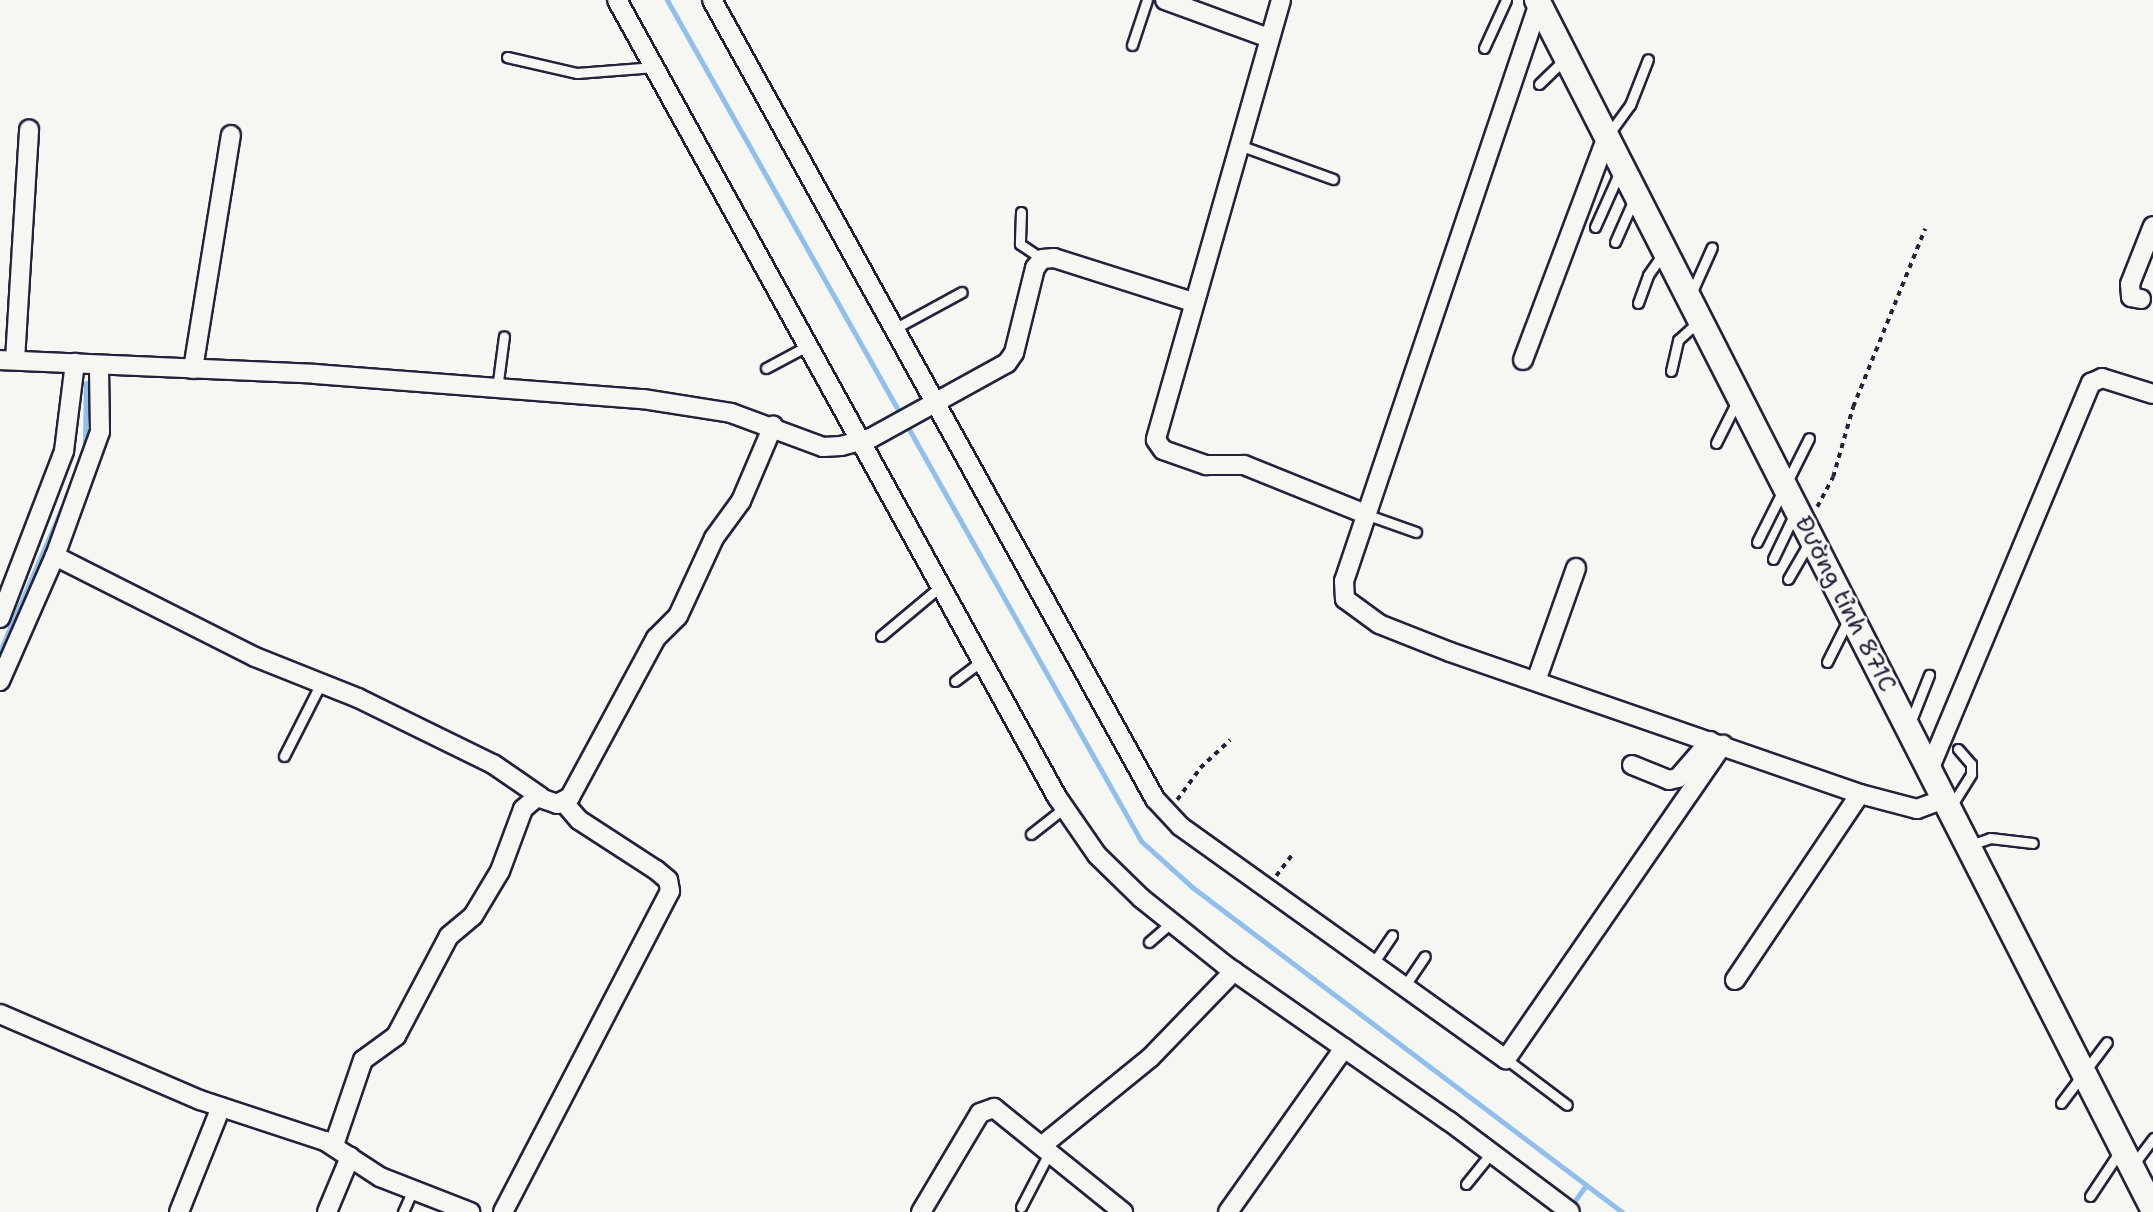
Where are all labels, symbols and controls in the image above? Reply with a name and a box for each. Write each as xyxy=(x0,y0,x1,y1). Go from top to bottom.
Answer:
street label: Đường tỉnh 871C xyxy=(1788,511,1902,697)

